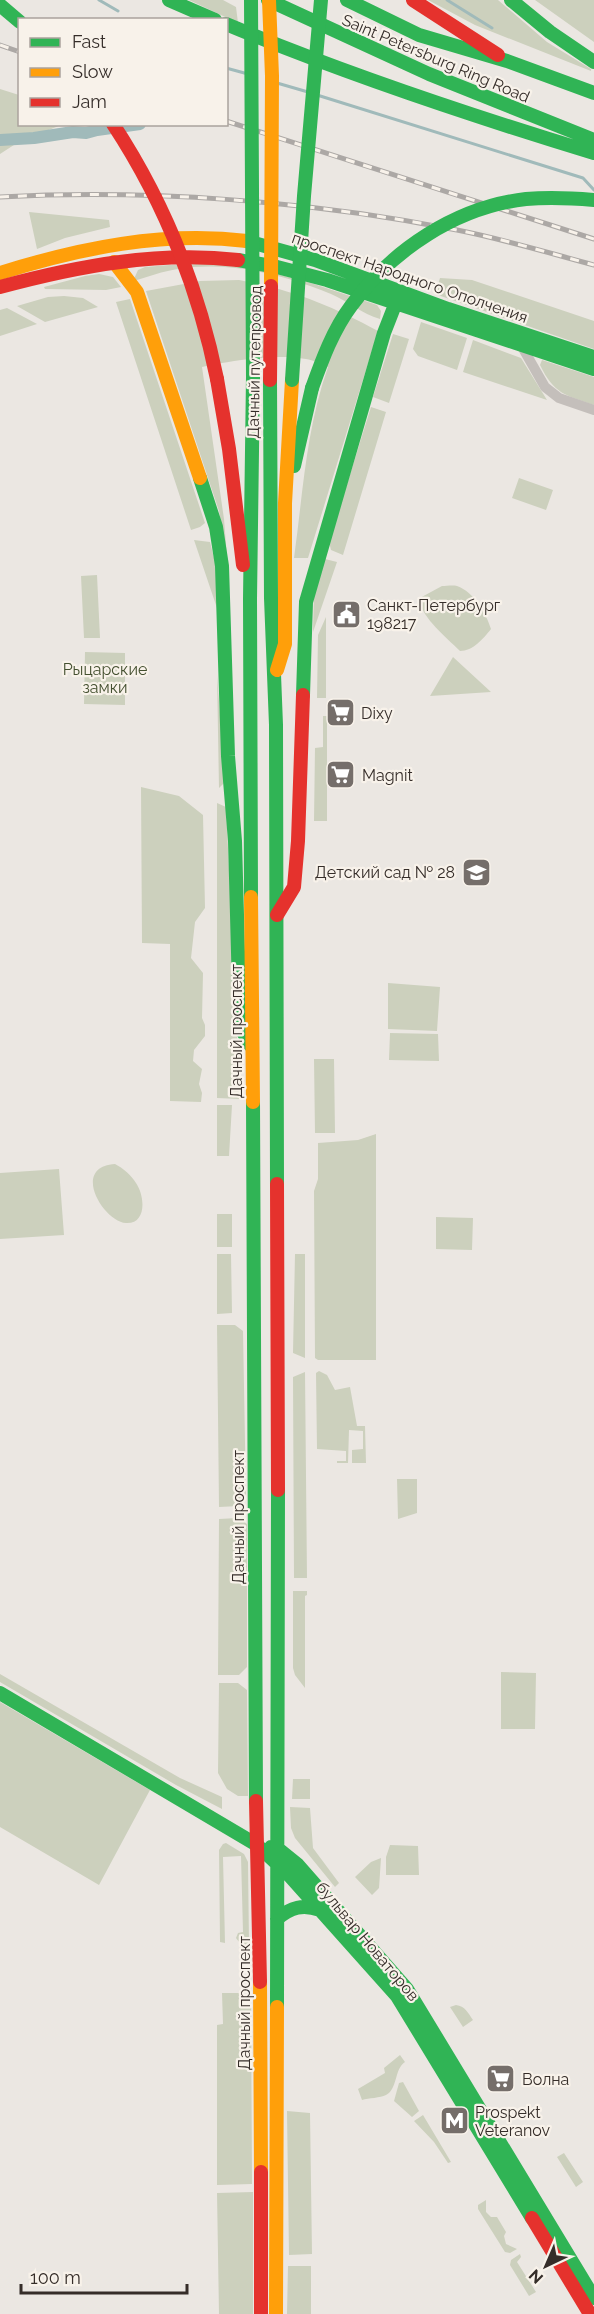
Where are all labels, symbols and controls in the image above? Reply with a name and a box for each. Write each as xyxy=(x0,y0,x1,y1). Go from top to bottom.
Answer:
street label: Saint Petersburg Ring Road xyxy=(339,10,533,107)
legend xyxy=(18,18,228,126)
text: Fast xyxy=(72,31,106,52)
text: Slow xyxy=(72,61,113,82)
text: Jam xyxy=(72,91,107,112)
street label: проспект Народного Ополчения xyxy=(289,228,530,327)
street label: Дачный путепровод xyxy=(244,285,265,439)
place label: Санкт-Петербург 198217 xyxy=(367,596,501,633)
public building icon: Санкт-Петербург 198217 xyxy=(330,598,362,630)
park label: Рыцарские замки xyxy=(63,660,147,697)
supermarket icon: Dixy xyxy=(324,697,356,729)
place label: Dixy xyxy=(361,704,393,723)
supermarket icon: Magnit xyxy=(325,759,357,791)
place label: Magnit xyxy=(362,766,413,785)
school or university icon: Детский сад № 28 xyxy=(460,856,492,888)
place label: Детский сад № 28 xyxy=(315,863,455,882)
street label: Дачный проспект xyxy=(227,963,246,1098)
street label: Дачный проспект xyxy=(229,1449,248,1584)
street label: бульвар Новаторов xyxy=(312,1878,423,2005)
street label: Дачный проспект xyxy=(235,1935,254,2070)
supermarket icon: Волна xyxy=(485,2063,517,2095)
place label: Волна xyxy=(522,2070,569,2089)
place label: Prospekt Veteranov xyxy=(475,2103,551,2140)
metro station icon: Prospekt Veteranov xyxy=(438,2105,470,2137)
north arrow xyxy=(516,2236,576,2296)
scale bar xyxy=(21,2257,188,2295)
text: N xyxy=(525,2265,547,2288)
text: 100 m xyxy=(30,2267,81,2288)

